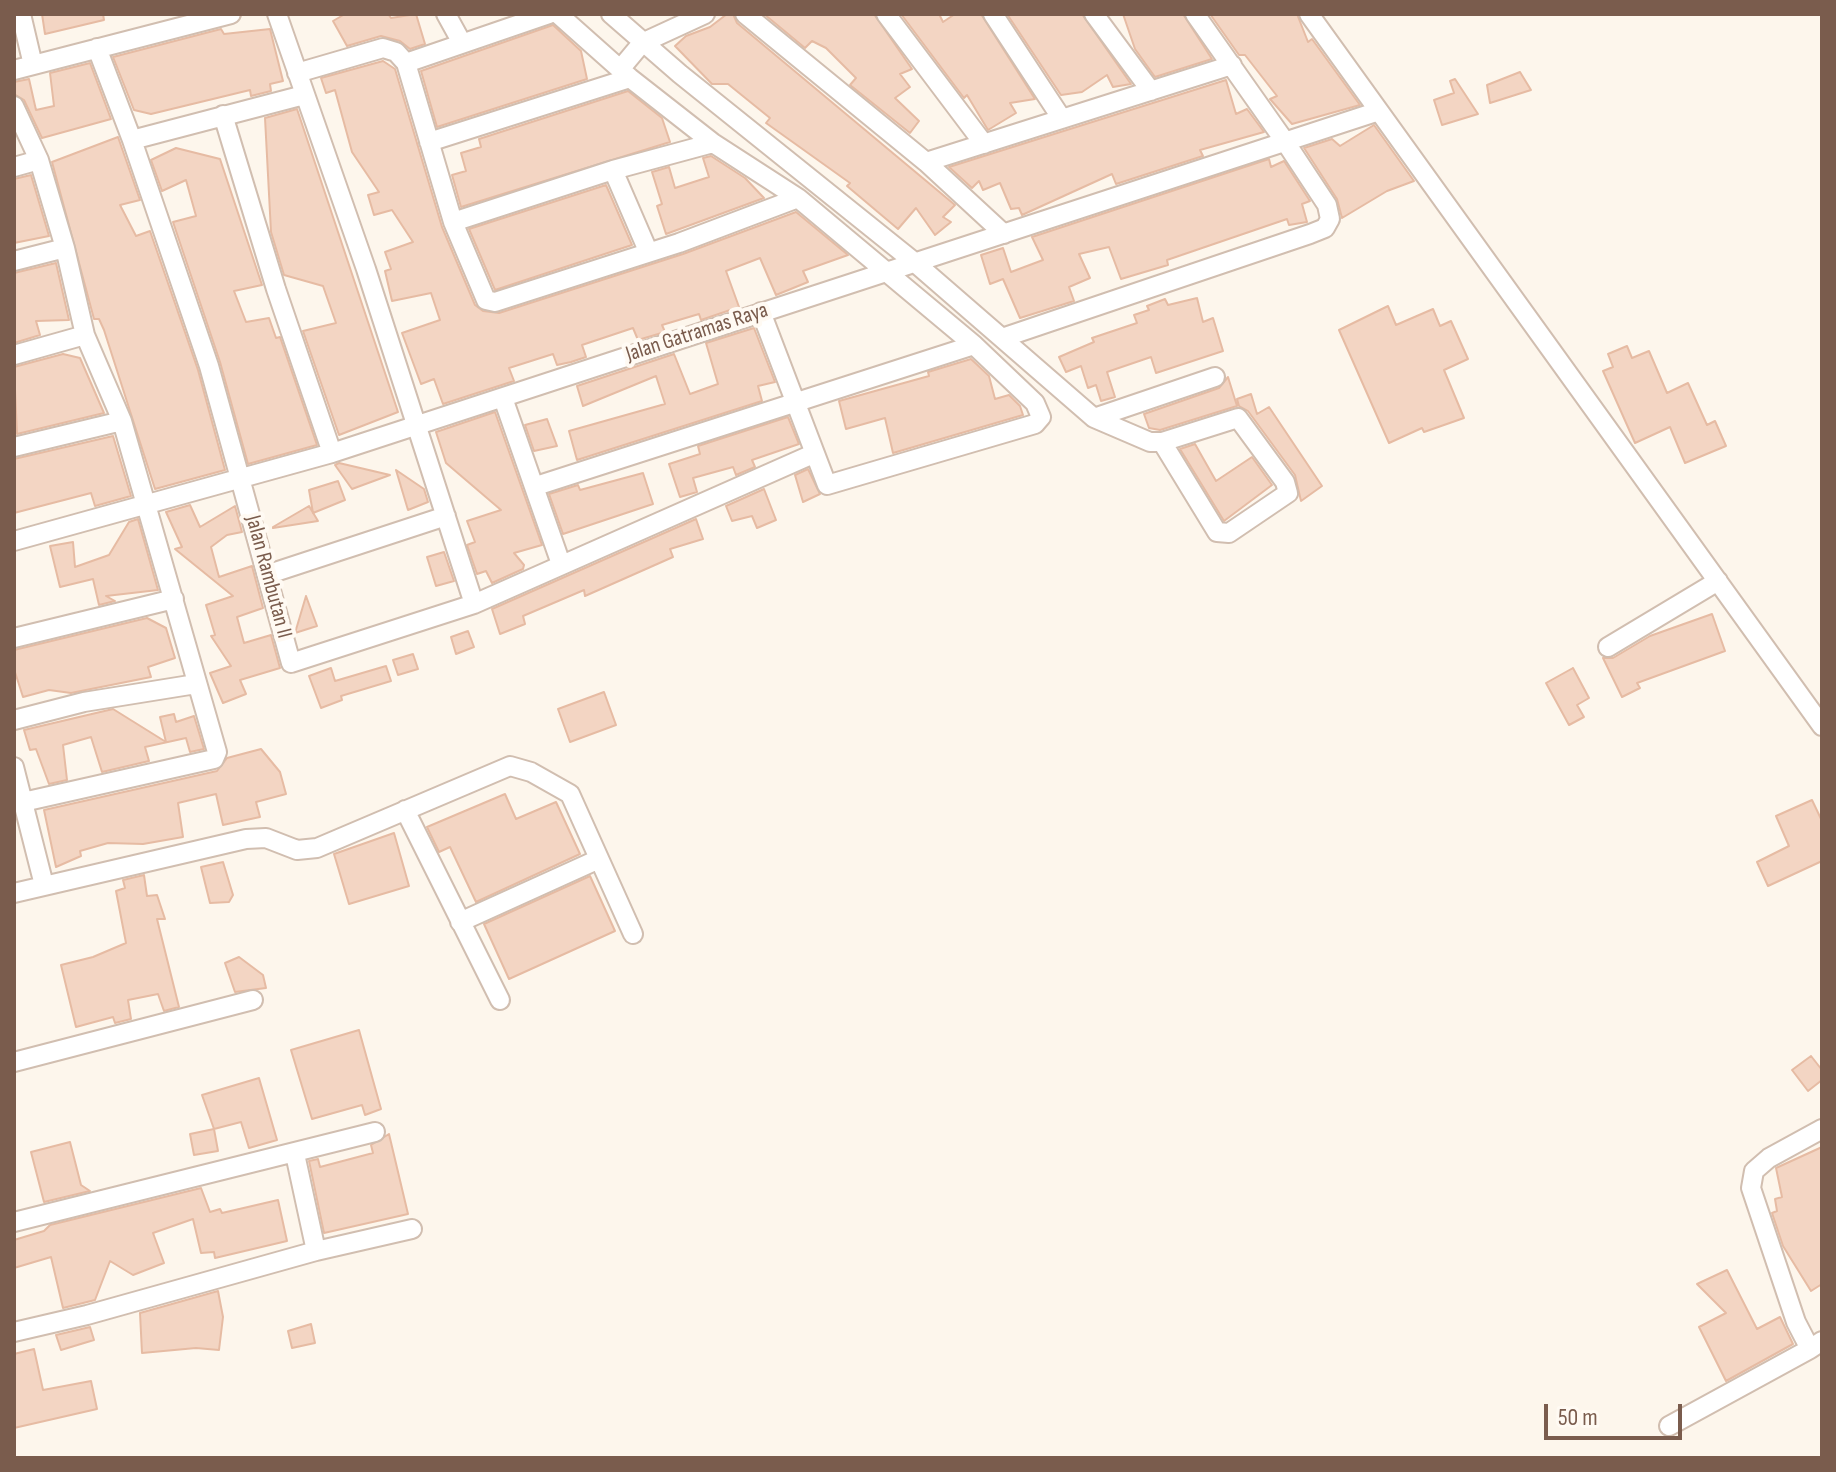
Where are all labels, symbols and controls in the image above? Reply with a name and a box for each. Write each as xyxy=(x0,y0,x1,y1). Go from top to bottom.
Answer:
street label: Jalan Gatramas Raya xyxy=(623,298,771,368)
street label: Jalan Rambutan II xyxy=(239,513,297,641)
scale bar xyxy=(1548,1388,1686,1438)
text: 50 m xyxy=(1558,1403,1598,1432)

